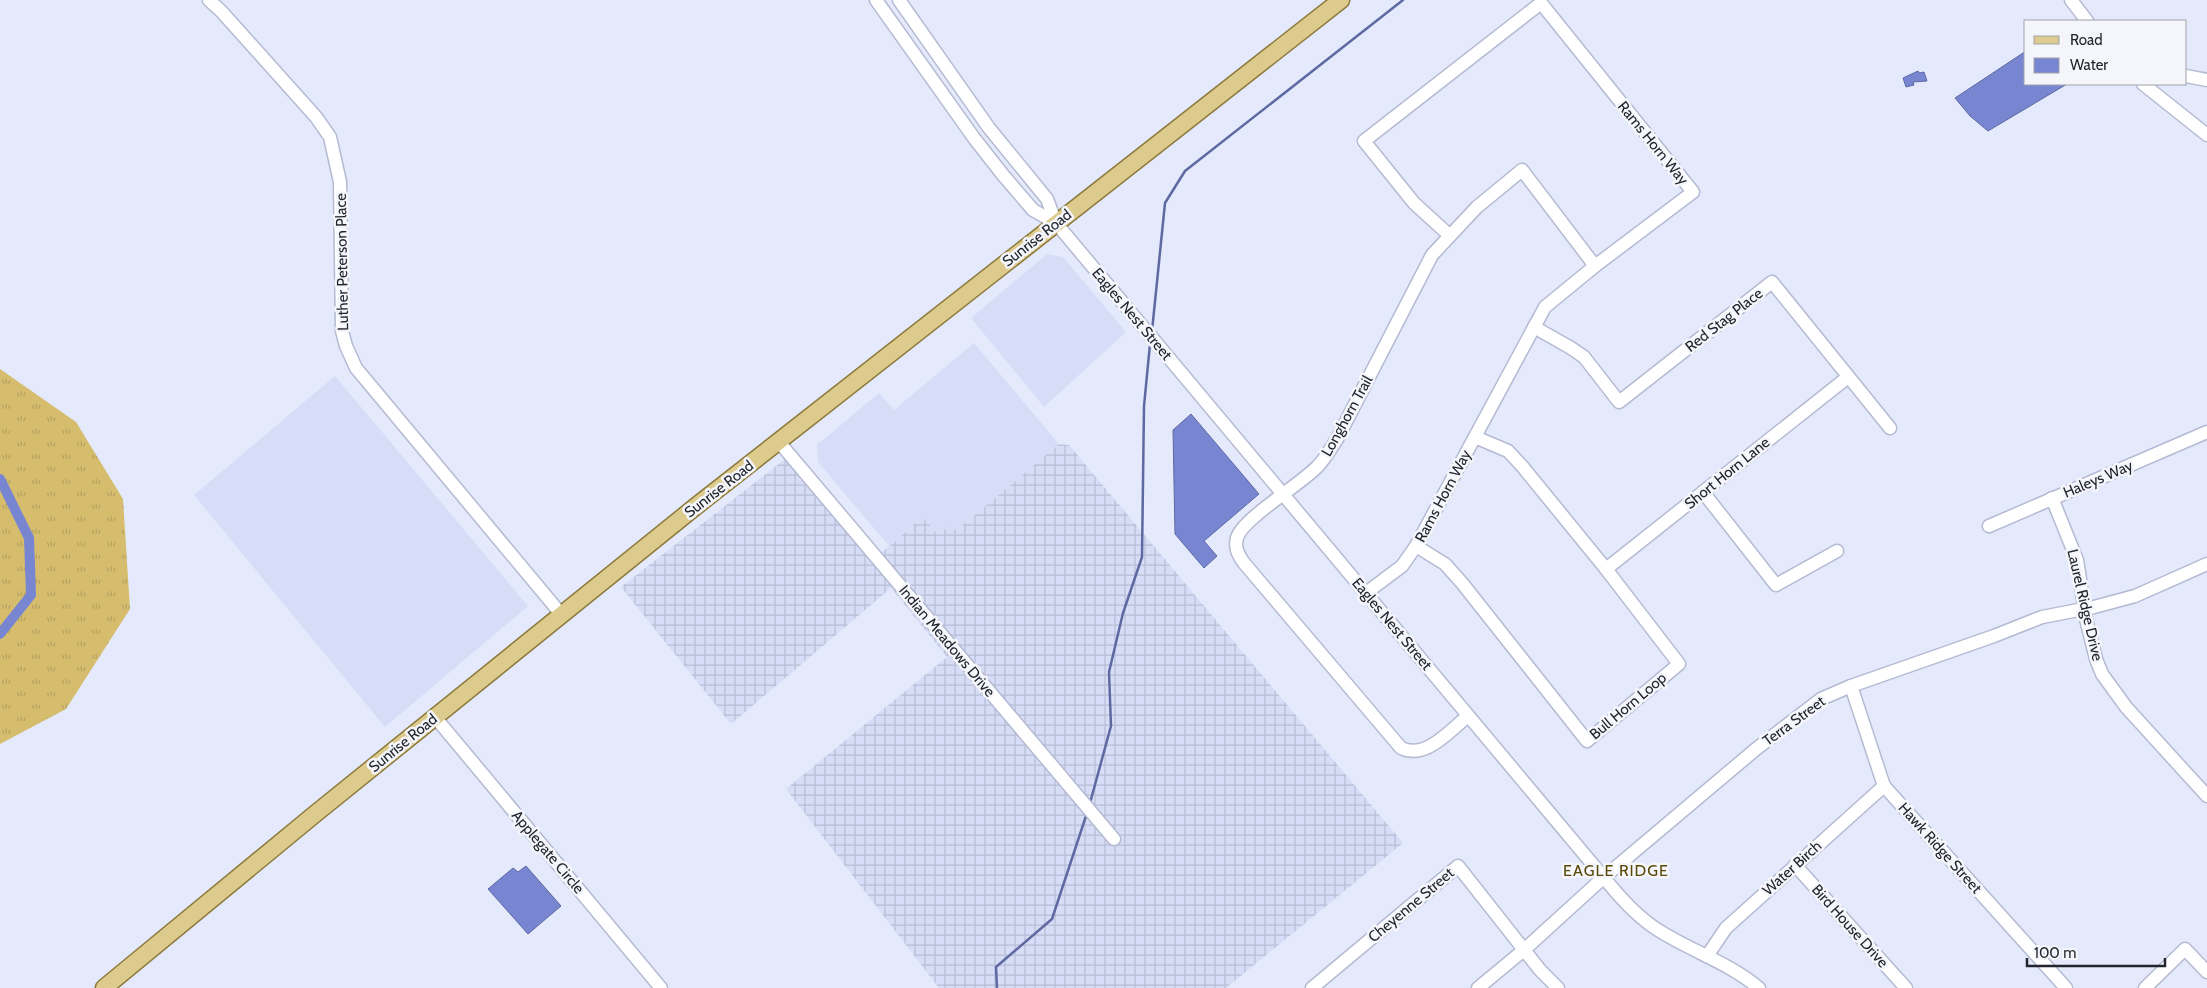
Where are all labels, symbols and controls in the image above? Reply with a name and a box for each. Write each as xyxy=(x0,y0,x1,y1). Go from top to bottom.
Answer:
legend xyxy=(2024,20,2187,85)
text: Road xyxy=(2070,31,2103,49)
text: Water xyxy=(2070,56,2108,74)
street label: Rams Horn Way xyxy=(1614,98,1692,189)
street label: Luther Peterson Place xyxy=(332,193,352,331)
street label: Sunrise Road xyxy=(999,205,1075,271)
street label: Eagles Nest Street xyxy=(1088,264,1176,364)
street label: Red Stag Place xyxy=(1682,284,1767,356)
street label: Longhorn Trail xyxy=(1317,372,1377,460)
street label: Short Horn Lane xyxy=(1681,433,1773,513)
street label: Rams Horn Way xyxy=(1411,446,1475,545)
street label: Sunrise Road xyxy=(681,456,757,522)
street label: Haleys Way xyxy=(2060,456,2136,502)
street label: Laurel Ridge Drive xyxy=(2063,547,2107,663)
street label: Eagles Nest Street xyxy=(1348,574,1436,674)
street label: Indian Meadows Drive xyxy=(895,582,999,701)
street label: Bull Horn Loop xyxy=(1586,669,1670,743)
street label: Terra Street xyxy=(1759,692,1829,750)
street label: Sunrise Road xyxy=(365,710,441,776)
street label: Hawk Ridge Street xyxy=(1895,799,1985,897)
street label: Applegate Circle xyxy=(508,807,588,897)
street label: Water Birch xyxy=(1759,837,1825,899)
district label: EAGLE RIDGE xyxy=(1563,861,1669,880)
street label: Cheyenne Street xyxy=(1364,864,1458,946)
street label: Bird House Drive xyxy=(1808,881,1892,972)
scale bar xyxy=(2027,936,2164,968)
text: 100 m xyxy=(2034,944,2076,962)

